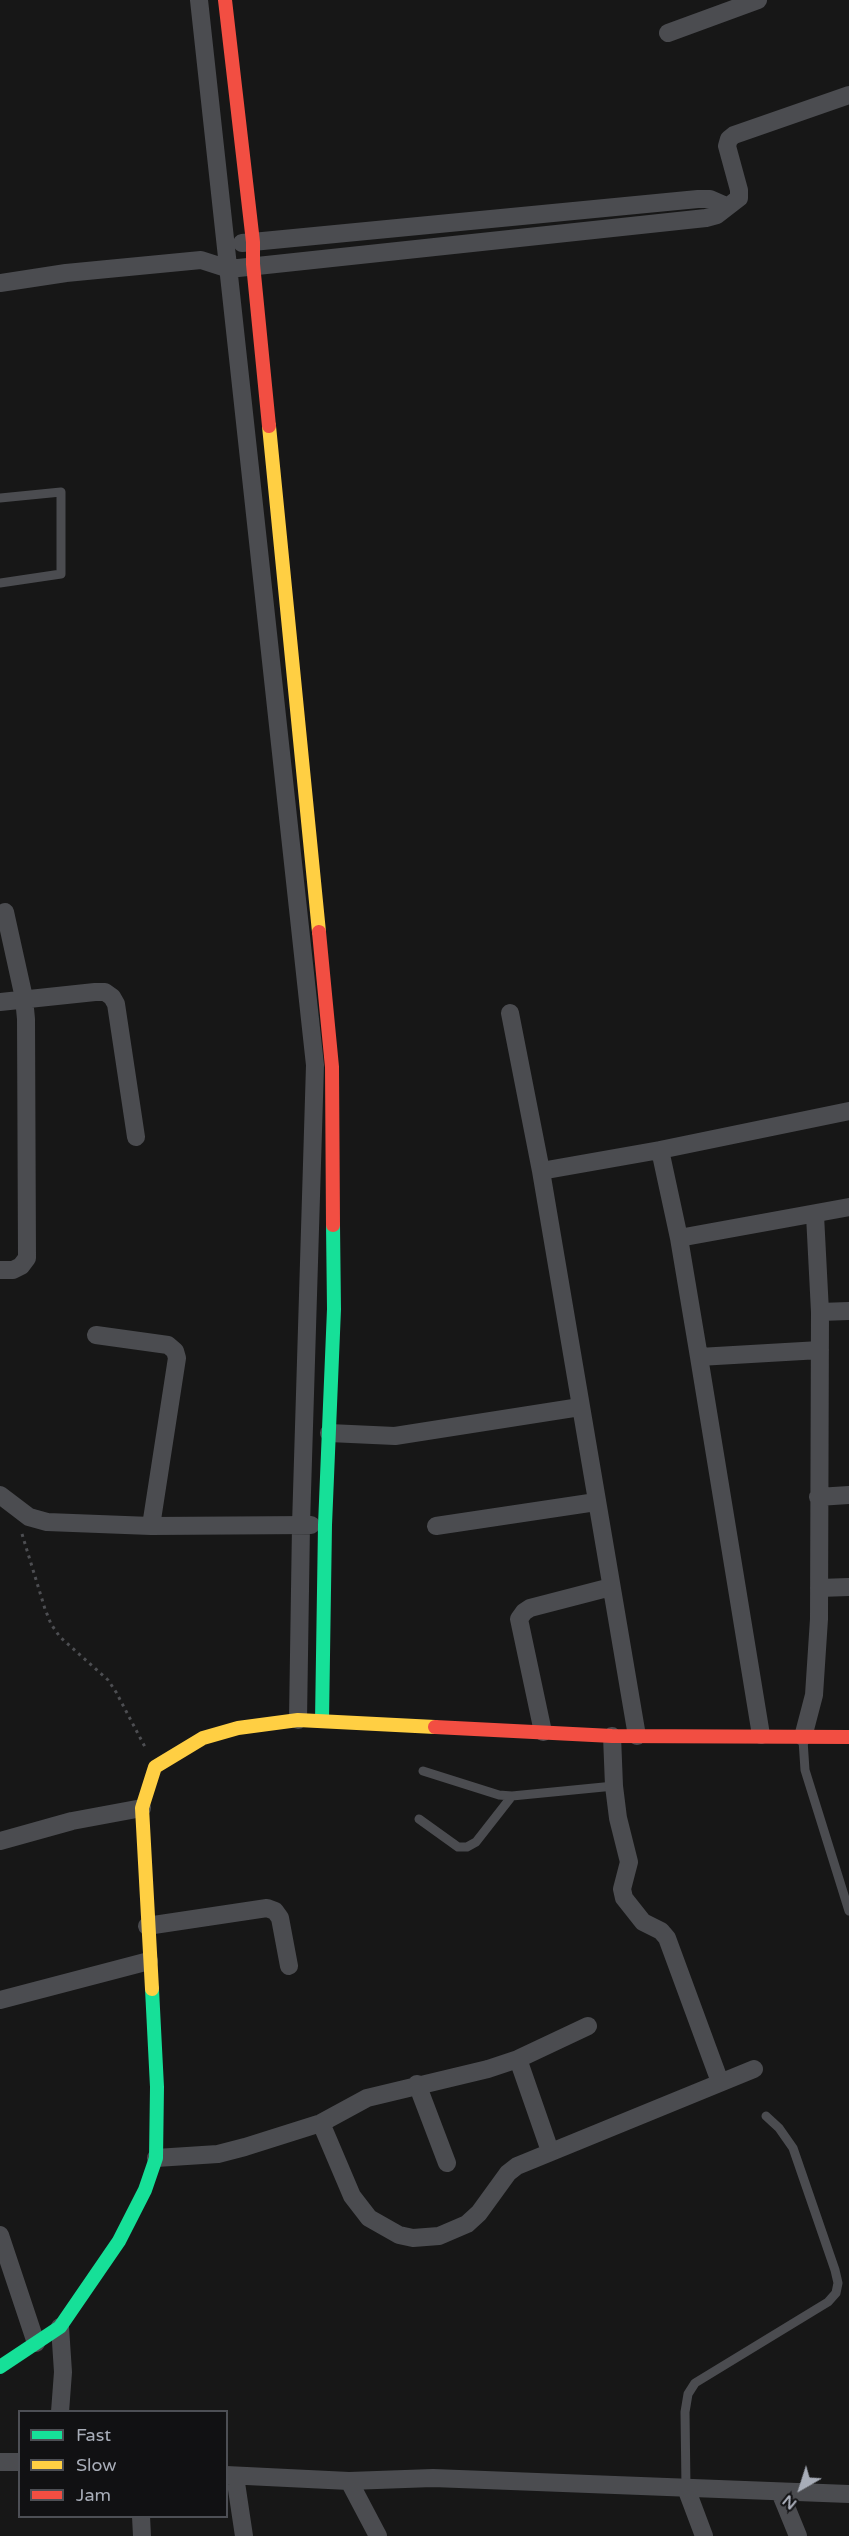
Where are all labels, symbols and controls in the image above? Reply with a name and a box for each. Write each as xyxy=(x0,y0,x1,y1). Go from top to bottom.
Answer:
legend xyxy=(18,2410,228,2518)
text: Fast xyxy=(76,2424,111,2446)
text: Slow xyxy=(76,2454,117,2476)
north arrow xyxy=(771,2458,831,2518)
text: Jam xyxy=(76,2484,111,2506)
text: N xyxy=(778,2490,801,2514)

